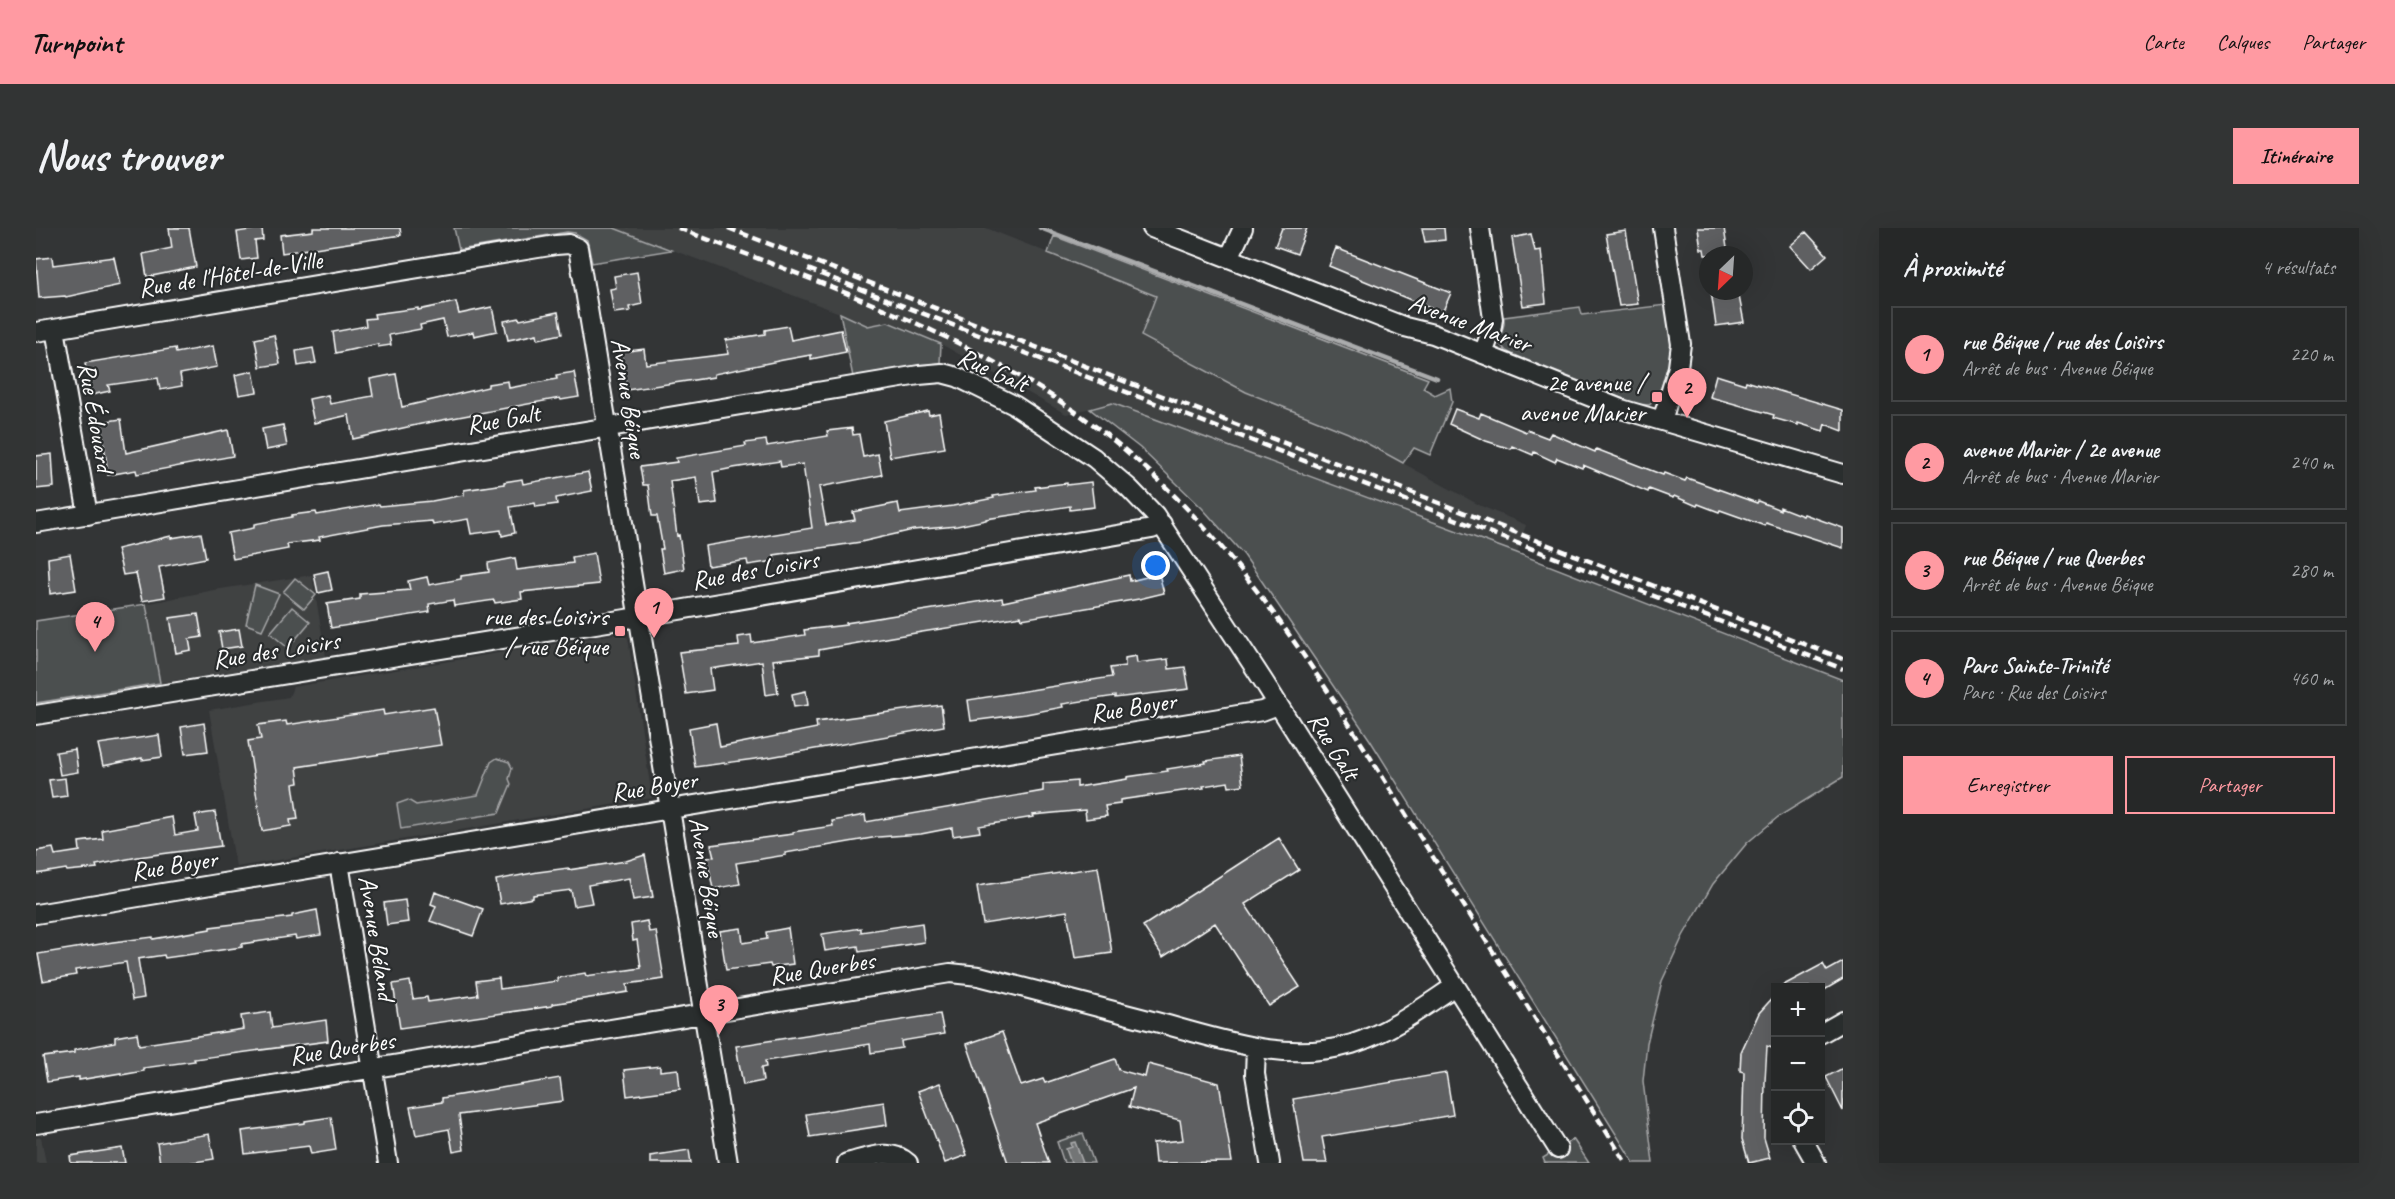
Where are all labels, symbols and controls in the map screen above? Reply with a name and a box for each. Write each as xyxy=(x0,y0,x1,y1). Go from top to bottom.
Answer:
text: Turnpoint xyxy=(30,25,122,60)
text: Carte xyxy=(2143,29,2184,55)
text: Calques xyxy=(2217,29,2269,55)
text: Partager xyxy=(2302,29,2365,55)
button: Itinéraire xyxy=(2233,128,2359,184)
text: Nous trouver xyxy=(36,130,220,183)
street label: Rue de l'Hôtel-de-Ville xyxy=(136,243,326,305)
north arrow xyxy=(1699,246,1753,300)
text: À proximité xyxy=(1903,251,2002,284)
text: 4 résultats xyxy=(2262,255,2335,280)
street label: Avenue Marier xyxy=(1404,286,1538,361)
text: rue Béique / rue des Loisirs xyxy=(1962,328,2163,356)
street label: Avenue Béique xyxy=(603,336,655,462)
street label: Rue Galt xyxy=(952,340,1036,401)
text: 1 xyxy=(1920,342,1929,367)
text: 220 m xyxy=(2290,342,2333,367)
text: Arrêt de bus · Avenue Béique xyxy=(1962,356,2153,381)
street label: Rue Édouard xyxy=(70,359,123,478)
place label: 2e avenue / avenue Marier xyxy=(1520,366,1650,429)
pin: 2 xyxy=(1668,368,1706,418)
marker: 2e avenue / avenue Marier xyxy=(1650,390,1664,404)
street label: Rue Galt xyxy=(464,396,545,442)
text: avenue Marier / 2e avenue xyxy=(1962,436,2159,464)
text: 2 xyxy=(1920,450,1929,475)
text: 240 m xyxy=(2290,450,2333,475)
text: Arrêt de bus · Avenue Marier xyxy=(1962,464,2158,489)
street label: Rue des Loisirs xyxy=(689,542,823,597)
text: rue Béique / rue Querbes xyxy=(1962,544,2143,572)
your location xyxy=(1141,551,1170,580)
text: 3 xyxy=(1920,558,1929,583)
text: 280 m xyxy=(2290,558,2333,583)
text: Arrêt de bus · Avenue Béique xyxy=(1962,572,2153,597)
pin: 1 xyxy=(634,588,674,638)
place label: rue des Loisirs / rue Béique xyxy=(483,600,610,663)
pin: 4 xyxy=(76,602,114,652)
street label: Rue des Loisirs xyxy=(210,623,344,676)
marker: rue des Loisirs / rue Béique xyxy=(613,624,627,638)
text: Parc Sainte-Trinité xyxy=(1962,652,2108,680)
text: 4 xyxy=(1920,666,1929,691)
text: 460 m xyxy=(2290,666,2333,691)
text: Parc · Rue des Loisirs xyxy=(1962,680,2106,705)
street label: Rue Boyer xyxy=(1087,684,1180,730)
street label: Rue Galt xyxy=(1300,706,1369,788)
button: Enregistrer xyxy=(1903,756,2113,814)
button: Partager xyxy=(2125,756,2335,814)
street label: Rue Boyer xyxy=(608,763,701,809)
street label: Avenue Béique xyxy=(681,815,733,941)
street label: Rue Boyer xyxy=(128,842,221,888)
street label: Avenue Béland xyxy=(351,873,404,1006)
street label: Rue Querbes xyxy=(767,943,879,993)
map controls xyxy=(1771,983,1825,1145)
button: + xyxy=(1771,983,1825,1037)
pin: 3 xyxy=(700,986,738,1035)
street label: Rue Querbes xyxy=(287,1023,399,1073)
button: − xyxy=(1771,1037,1825,1091)
button: locate xyxy=(1771,1091,1825,1145)

